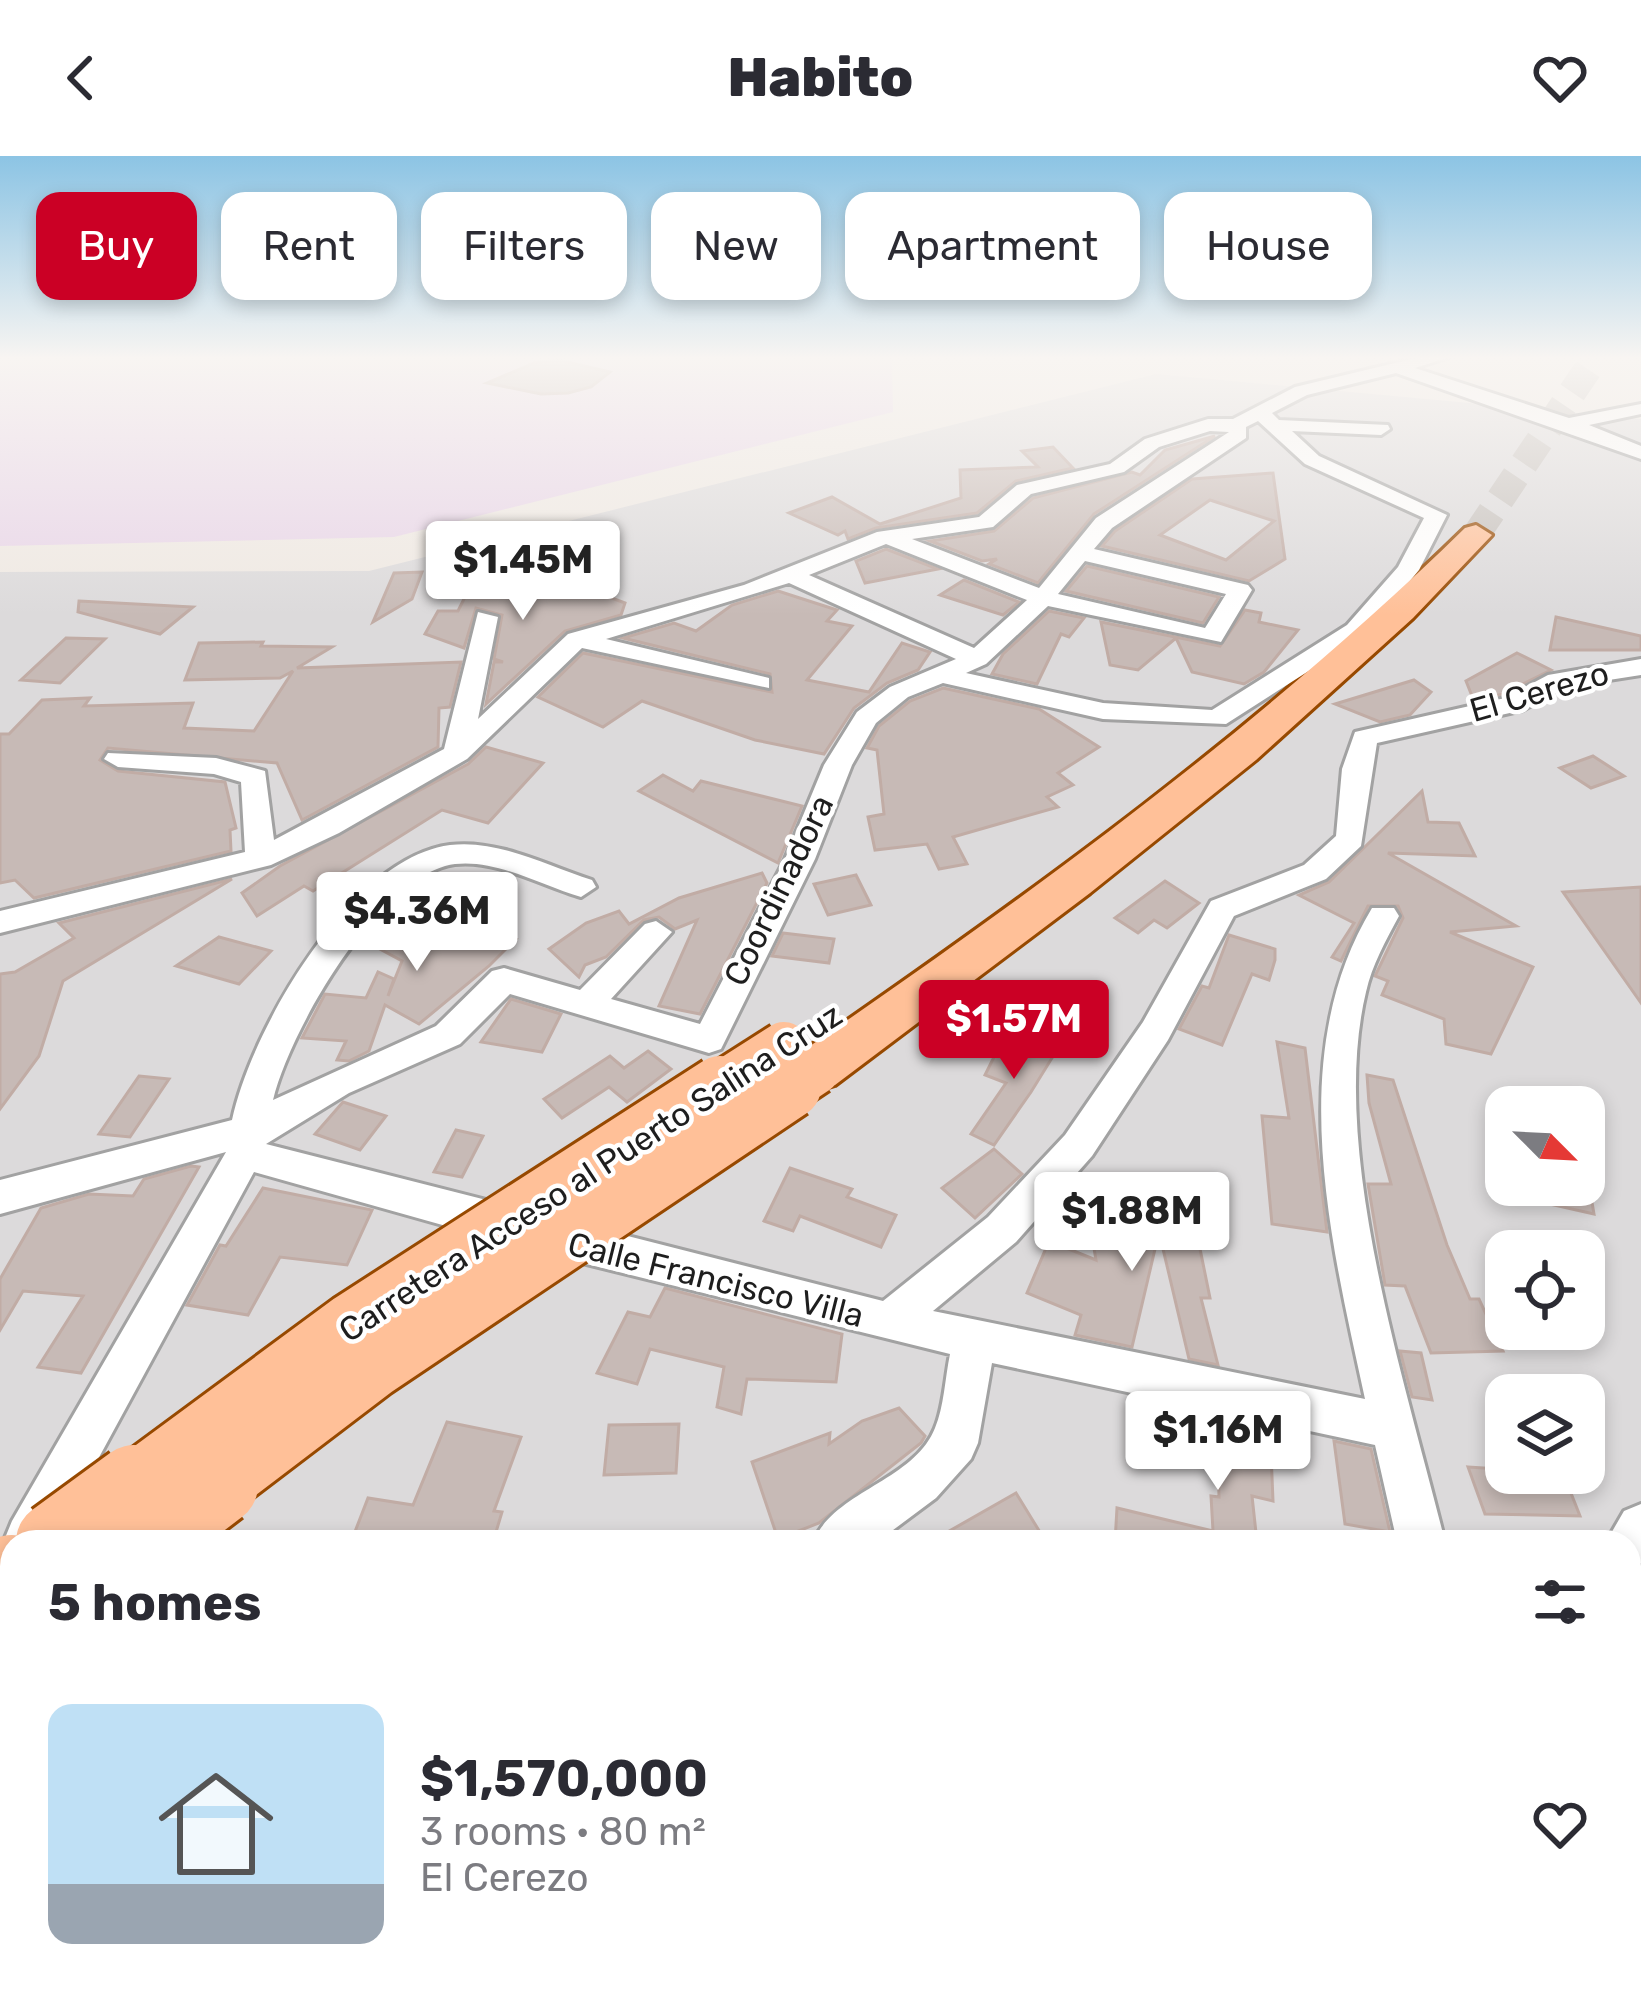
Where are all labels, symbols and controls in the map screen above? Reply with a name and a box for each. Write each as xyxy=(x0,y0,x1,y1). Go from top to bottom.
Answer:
icon: back xyxy=(48,45,114,111)
icon: heart xyxy=(1527,45,1593,111)
text: Habito xyxy=(728,46,913,110)
chip: Buy xyxy=(36,192,197,300)
chip: Rent xyxy=(221,192,397,300)
chip: Filters xyxy=(421,192,627,300)
chip: New xyxy=(651,192,821,300)
chip: Apartment xyxy=(845,192,1140,300)
chip: House xyxy=(1164,192,1372,300)
pin: $1.45M xyxy=(425,521,621,623)
text: $1.45M xyxy=(453,537,593,583)
street label: El Cerezo xyxy=(1465,653,1613,730)
street label: Coordinadora xyxy=(716,789,841,992)
pin: $4.36M xyxy=(319,872,515,974)
text: $4.36M xyxy=(344,888,490,934)
pin: $1.57M xyxy=(916,980,1112,1082)
street label: Carretera Acceso al Puerto Salina Cruz xyxy=(332,995,849,1350)
text: $1.57M xyxy=(946,996,1082,1042)
north arrow xyxy=(1485,1086,1605,1206)
map controls xyxy=(1485,1086,1605,1494)
pin: $1.88M xyxy=(1034,1172,1230,1274)
text: $1.88M xyxy=(1061,1188,1203,1234)
street label: Calle Francisco Villa xyxy=(564,1224,868,1335)
button: locate xyxy=(1485,1230,1605,1350)
button: layers xyxy=(1485,1374,1605,1494)
pin: $1.16M xyxy=(1120,1391,1316,1493)
text: $1.16M xyxy=(1152,1407,1284,1453)
icon: filters xyxy=(1527,1569,1593,1635)
text: 5 homes xyxy=(48,1572,261,1633)
text: $1,570,000 xyxy=(420,1748,708,1809)
icon: home xyxy=(144,1752,288,1896)
icon: heart xyxy=(1527,1791,1593,1857)
text: 3 rooms · 80 m² xyxy=(420,1809,706,1855)
text: El Cerezo xyxy=(420,1855,589,1901)

